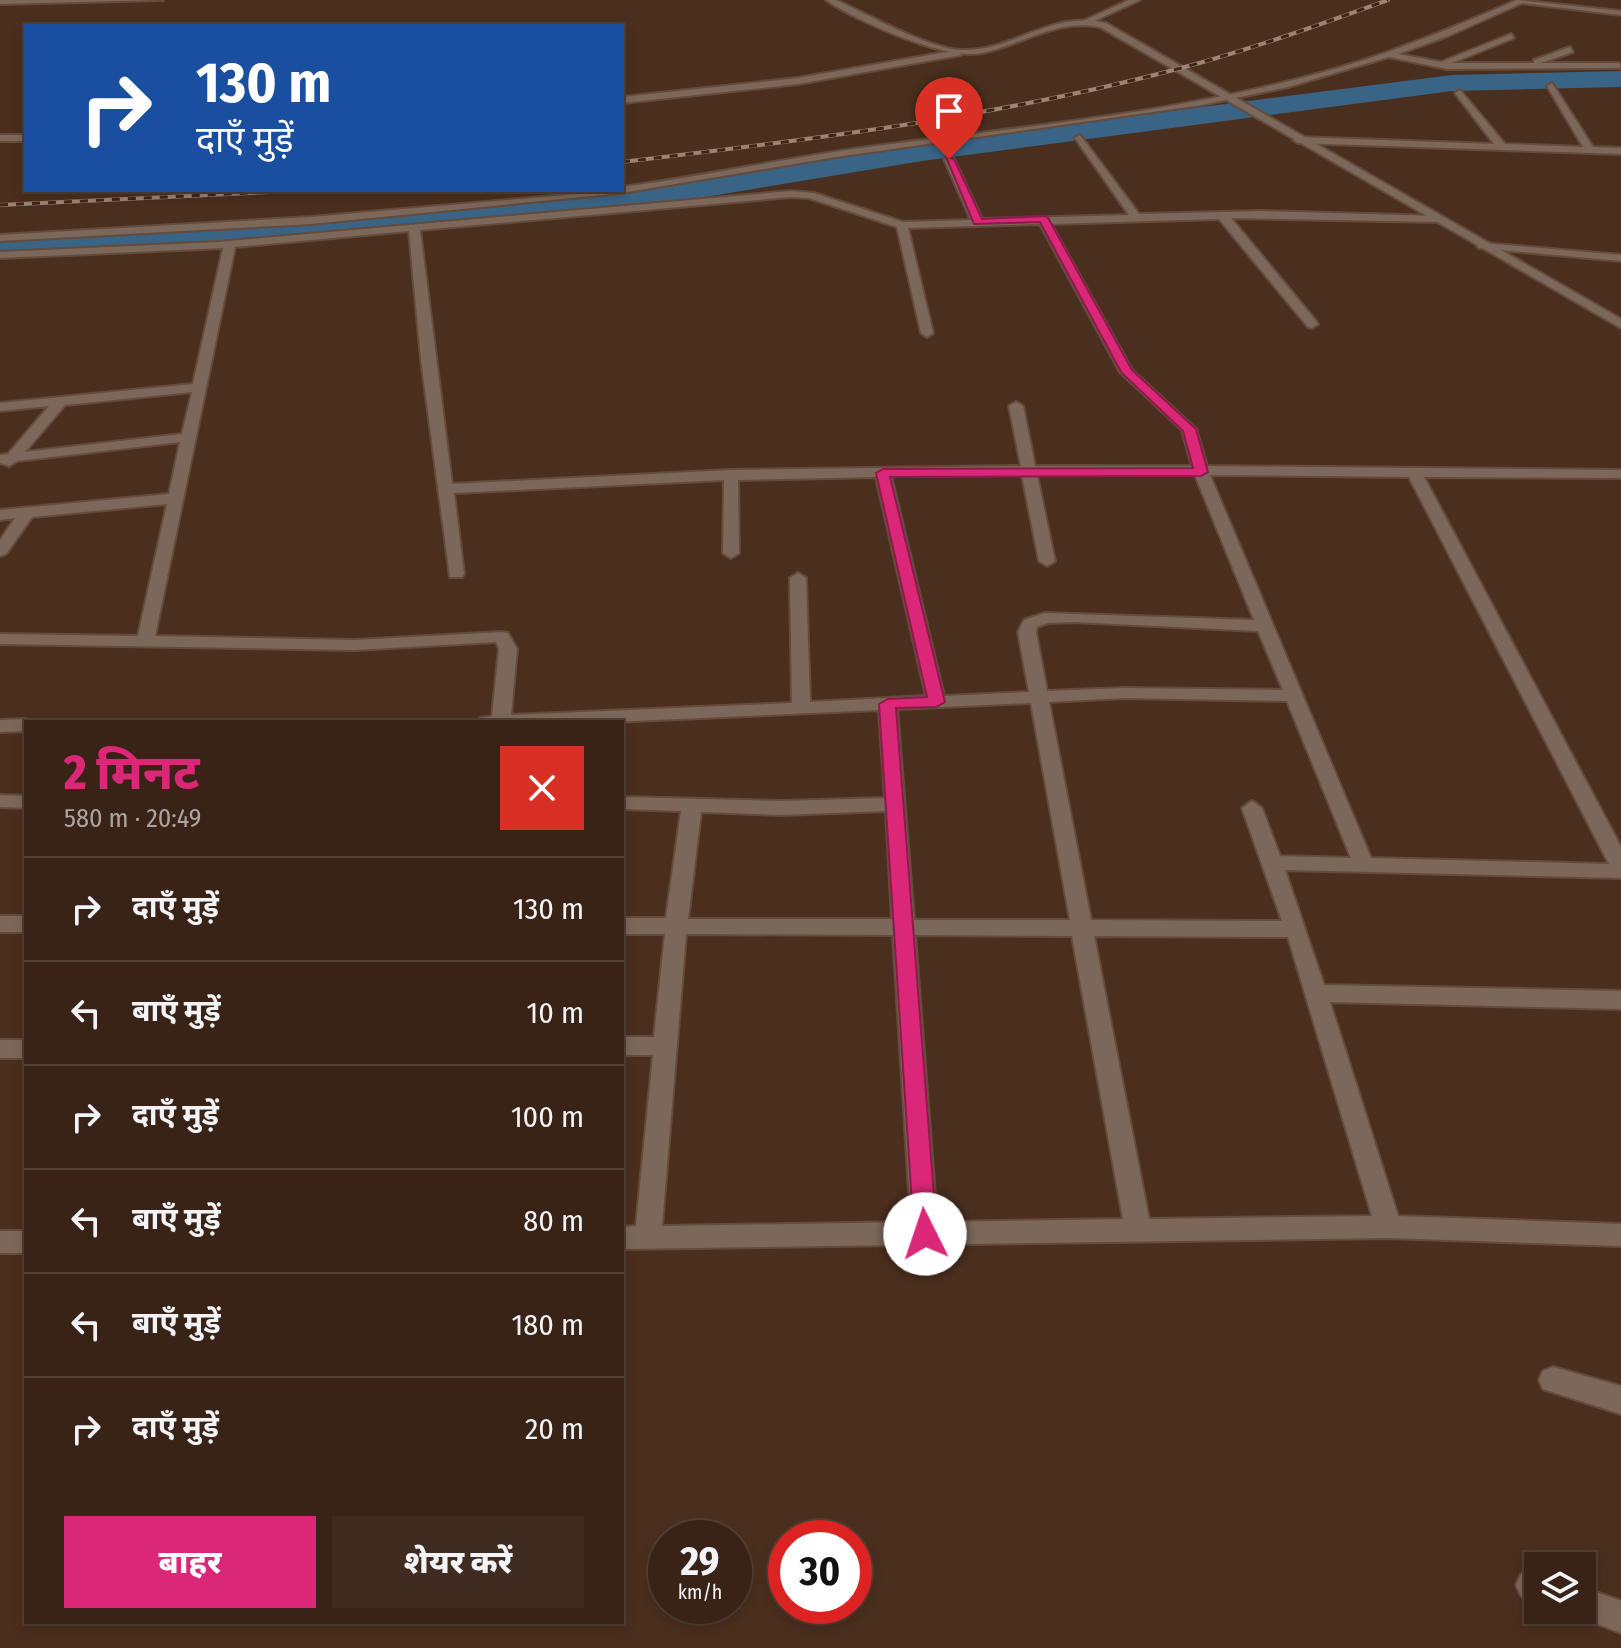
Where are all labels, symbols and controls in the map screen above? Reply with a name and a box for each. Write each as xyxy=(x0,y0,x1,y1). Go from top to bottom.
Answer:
text: 130 m xyxy=(196,50,331,117)
icon: right xyxy=(64,56,168,160)
pin xyxy=(915,77,983,159)
icon: arrive xyxy=(927,89,971,133)
text: दाएँ मुड़ें xyxy=(196,118,294,162)
text: 2 मिनट xyxy=(64,744,200,802)
button: close xyxy=(500,746,584,830)
text: 580 m · 20:49 xyxy=(64,803,201,834)
icon: right xyxy=(64,887,108,931)
text: दाएँ मुड़ें xyxy=(132,889,219,925)
text: 130 m xyxy=(513,891,584,927)
icon: left xyxy=(64,991,108,1035)
text: बाएँ मुड़ें xyxy=(132,993,221,1029)
text: 10 m xyxy=(527,995,584,1031)
icon: right xyxy=(64,1095,108,1139)
text: दाएँ मुड़ें xyxy=(132,1097,219,1133)
text: 100 m xyxy=(511,1099,584,1135)
position arrow xyxy=(883,1192,967,1276)
icon: left xyxy=(64,1199,108,1243)
text: बाएँ मुड़ें xyxy=(132,1201,221,1237)
text: 80 m xyxy=(523,1203,584,1239)
icon: left xyxy=(64,1303,108,1347)
text: बाएँ मुड़ें xyxy=(132,1305,221,1341)
text: 180 m xyxy=(512,1307,584,1343)
icon: right xyxy=(64,1407,108,1451)
text: दाएँ मुड़ें xyxy=(132,1409,219,1445)
text: 20 m xyxy=(525,1411,584,1447)
button: बाहर xyxy=(64,1516,316,1608)
button: शेयर करें xyxy=(332,1516,584,1608)
speed limit sign: 30 xyxy=(768,1520,872,1624)
text: 29 xyxy=(680,1538,719,1586)
map controls xyxy=(1524,1552,1596,1624)
button: layers xyxy=(1524,1552,1596,1624)
text: km/h xyxy=(678,1580,722,1604)

